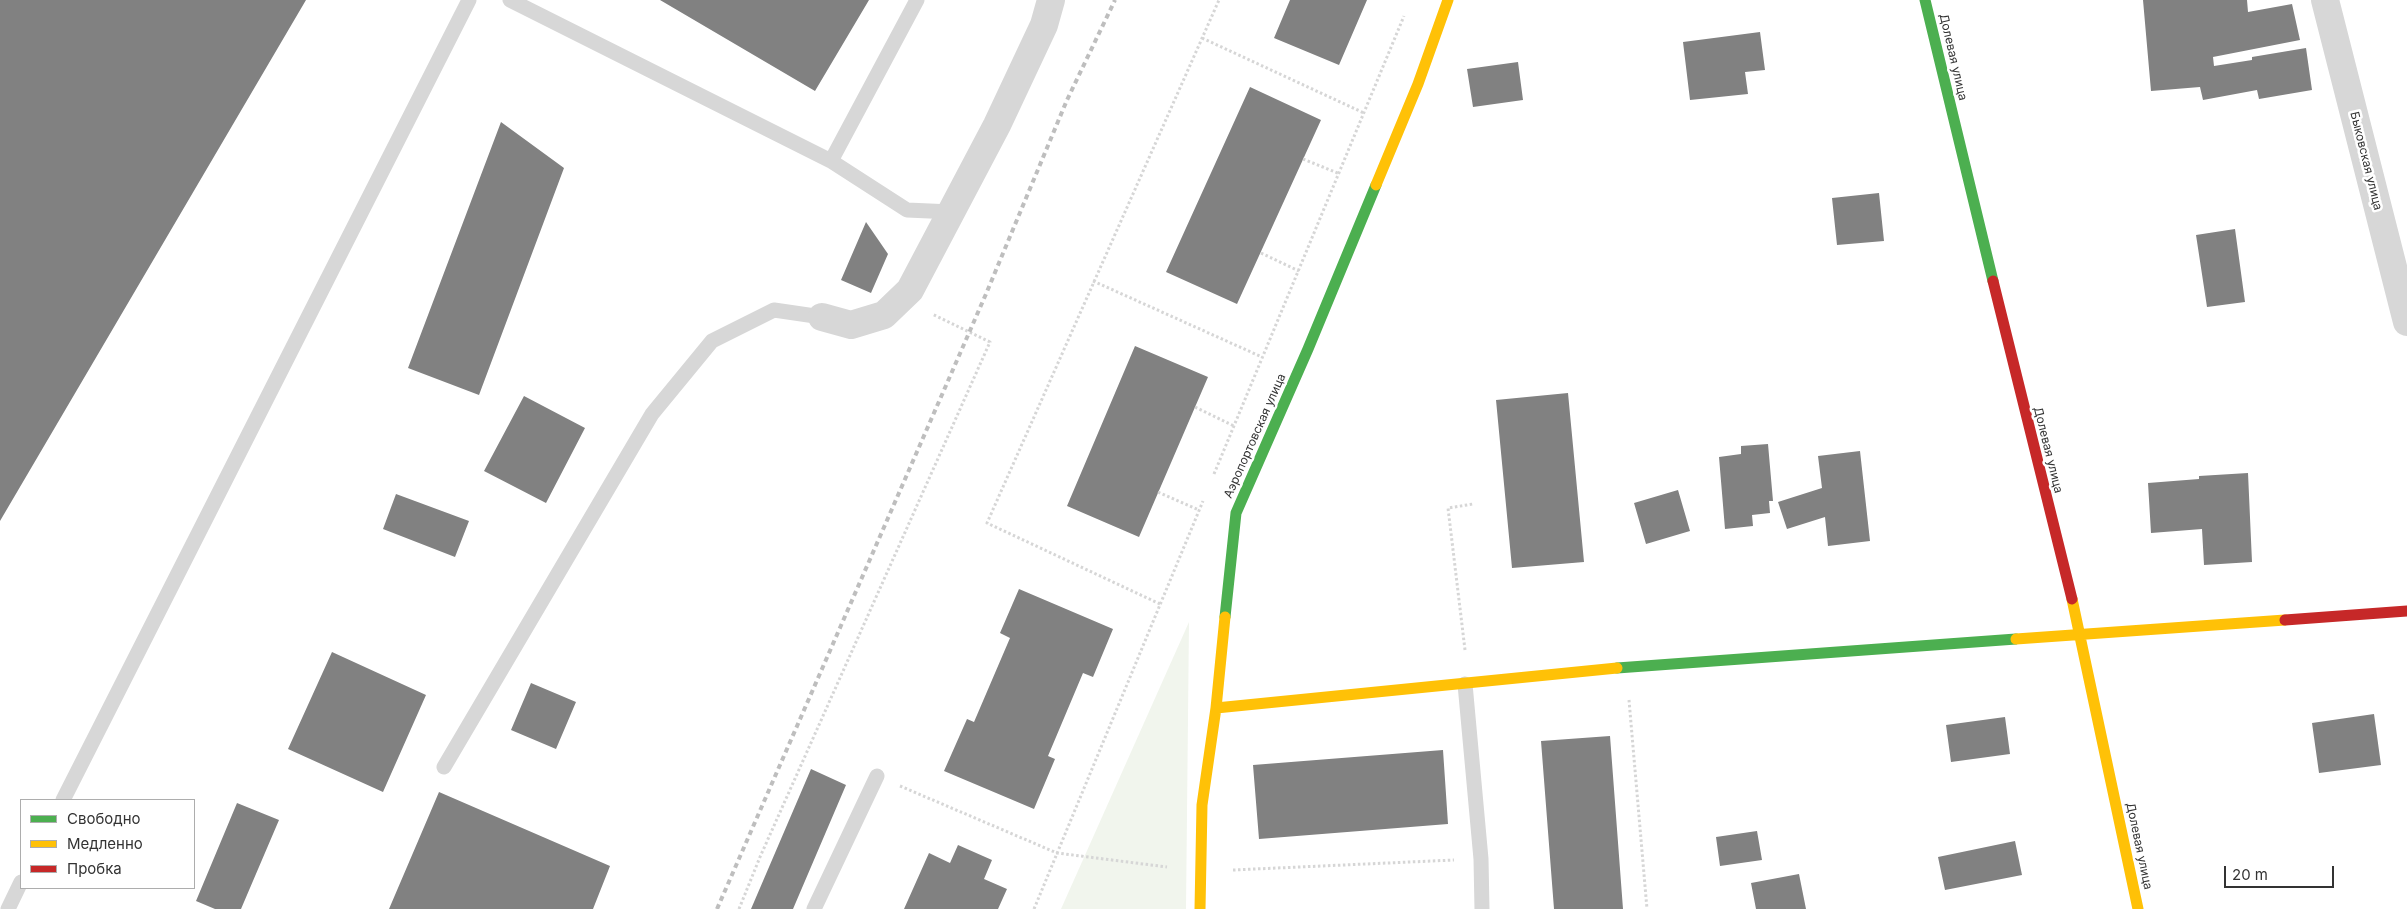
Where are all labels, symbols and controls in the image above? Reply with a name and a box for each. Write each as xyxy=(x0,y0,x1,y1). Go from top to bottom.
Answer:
street label: Долевая улица xyxy=(1936,12,1970,102)
street label: Быковская улица xyxy=(2347,110,2385,212)
street label: Аэропортовская улица xyxy=(1221,372,1289,500)
street label: Долевая улица xyxy=(2030,405,2066,495)
legend xyxy=(20,799,195,889)
street label: Долевая улица xyxy=(2123,801,2155,891)
text: Свободно xyxy=(67,809,141,828)
text: Медленно xyxy=(67,834,143,853)
scale bar xyxy=(2227,856,2337,888)
text: Пробка xyxy=(67,859,122,878)
text: 20 m xyxy=(2232,865,2268,884)

